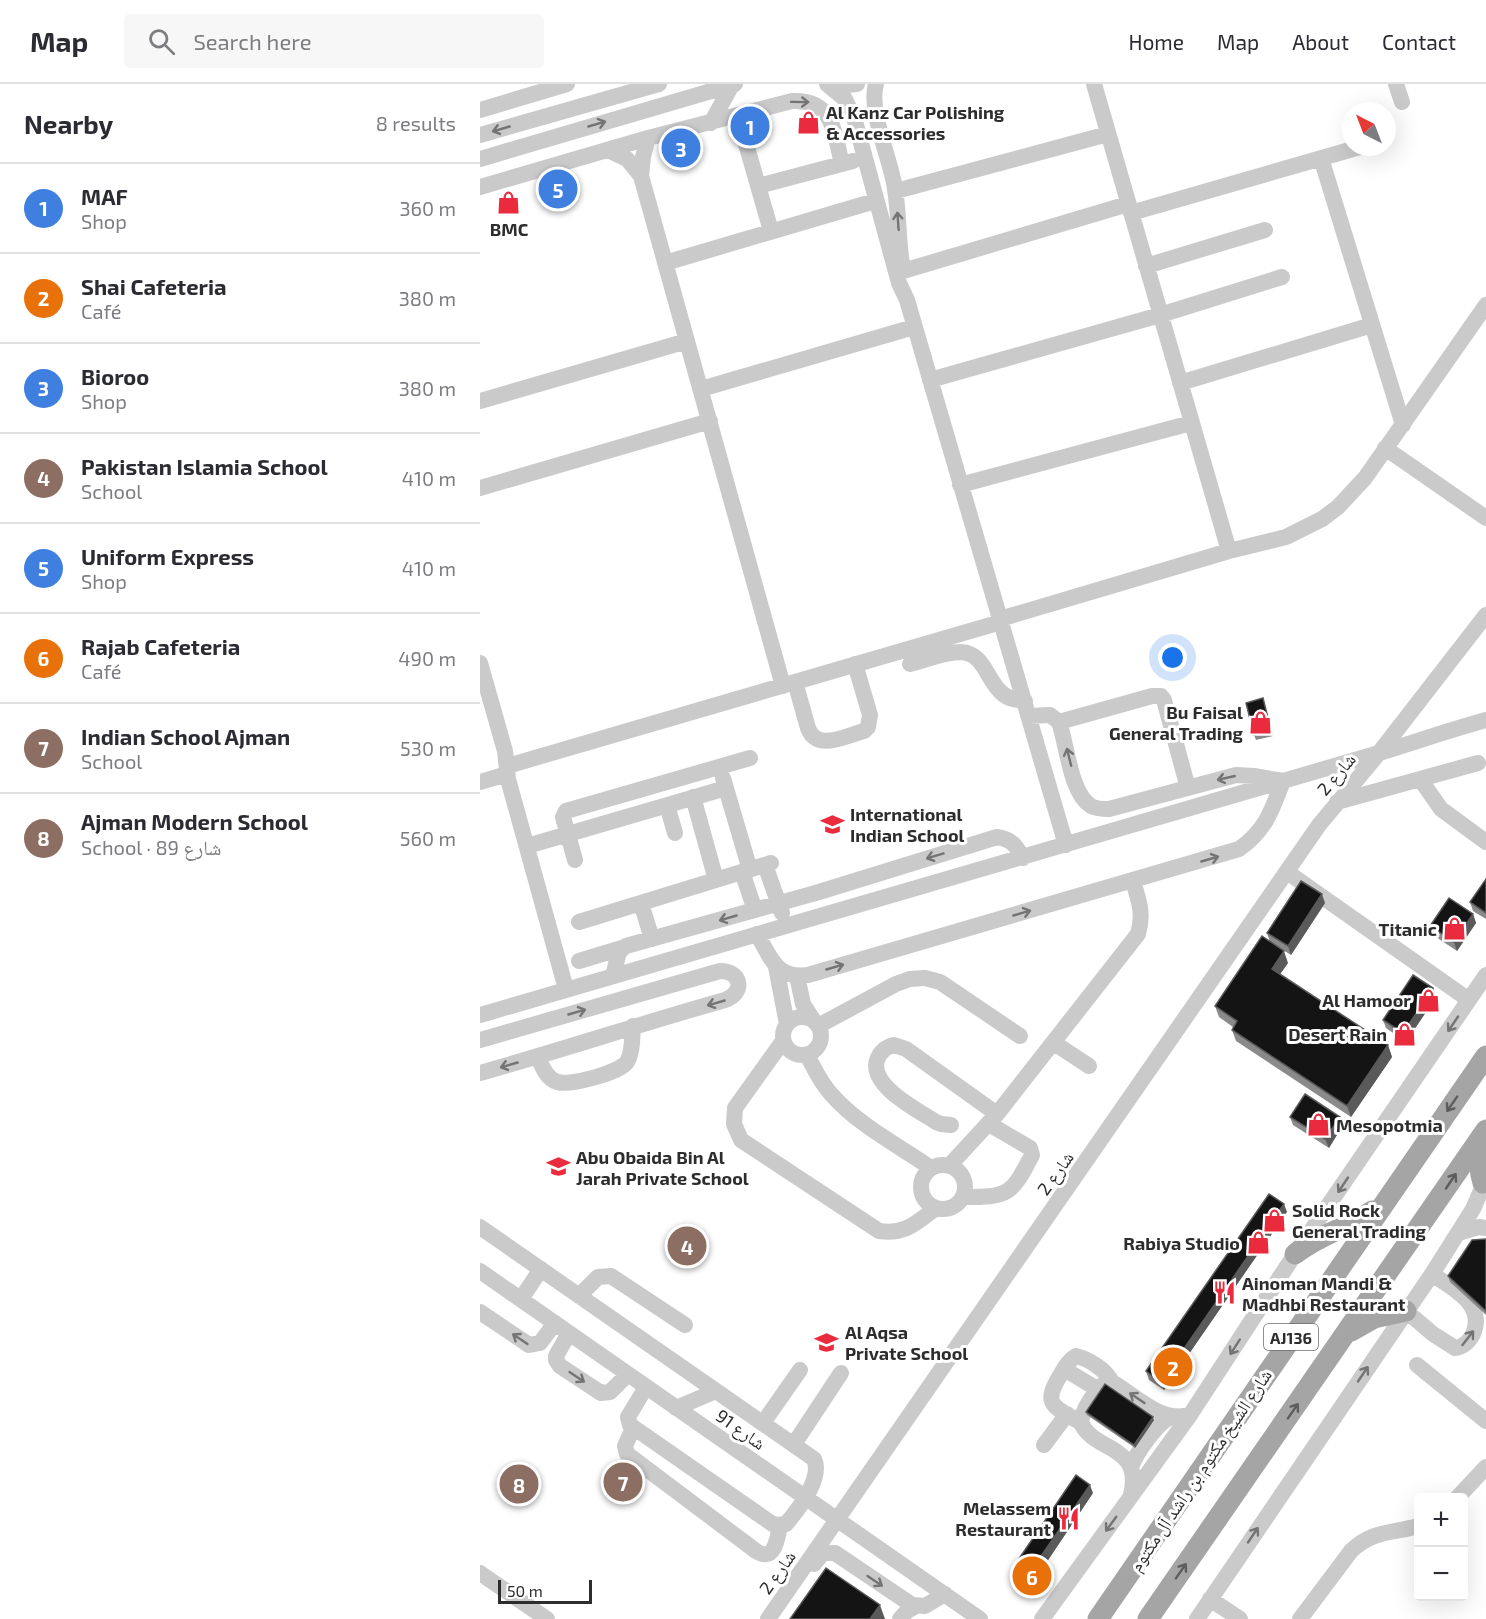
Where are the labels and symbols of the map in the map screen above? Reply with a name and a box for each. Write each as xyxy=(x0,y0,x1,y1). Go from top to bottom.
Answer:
one-way arrow xyxy=(789,96,809,108)
place label: Al Kanz Car Polishing & Accessories xyxy=(826,101,1005,144)
north arrow xyxy=(1342,102,1396,156)
pin: 1 xyxy=(730,104,770,148)
shop icon: Al Kanz Car Polishing & Accessories xyxy=(795,109,821,135)
one-way arrow xyxy=(587,118,606,130)
one-way arrow xyxy=(492,124,511,135)
pin: 3 xyxy=(662,126,700,170)
pin: 5 xyxy=(538,166,578,212)
shop icon: BMC xyxy=(496,190,522,216)
one-way arrow xyxy=(893,212,904,232)
place label: BMC xyxy=(490,218,529,240)
your location xyxy=(1158,643,1187,672)
place label: Bu Faisal General Trading xyxy=(1109,701,1244,744)
shop icon: Bu Faisal General Trading xyxy=(1248,709,1274,735)
one-way arrow xyxy=(1062,748,1074,767)
street label: شارع 2 xyxy=(1312,748,1361,800)
one-way arrow xyxy=(1216,772,1235,784)
place label: International Indian School xyxy=(850,803,965,846)
school or university icon: International Indian School xyxy=(819,811,845,837)
one-way arrow xyxy=(926,851,945,862)
one-way arrow xyxy=(1200,853,1219,864)
one-way arrow xyxy=(1013,907,1032,918)
one-way arrow xyxy=(719,913,738,924)
shop icon: Titanic xyxy=(1442,916,1468,942)
place label: Titanic xyxy=(1379,918,1437,940)
one-way arrow xyxy=(825,961,844,972)
shop icon: Al Hamoor xyxy=(1416,987,1442,1013)
place label: Al Hamoor xyxy=(1322,989,1411,1011)
one-way arrow xyxy=(707,998,726,1009)
one-way arrow xyxy=(567,1006,586,1017)
one-way arrow xyxy=(1447,1015,1459,1031)
shop icon: Desert Rain xyxy=(1392,1021,1418,1047)
place label: Desert Rain xyxy=(1288,1023,1387,1045)
one-way arrow xyxy=(500,1060,519,1071)
one-way arrow xyxy=(1446,1095,1458,1111)
shop icon: Mesopotmia xyxy=(1305,1112,1331,1138)
place label: Mesopotmia xyxy=(1336,1114,1443,1136)
place label: Abu Obaida Bin Al Jarah Private School xyxy=(576,1146,749,1189)
street label: شارع 2 xyxy=(1032,1147,1079,1200)
school or university icon: Abu Obaida Bin Al Jarah Private School xyxy=(545,1154,571,1180)
one-way arrow xyxy=(1445,1174,1457,1190)
one-way arrow xyxy=(1337,1176,1349,1192)
place label: Solid Rock General Trading xyxy=(1292,1199,1427,1242)
shop icon: Solid Rock General Trading xyxy=(1261,1207,1287,1233)
pin: 4 xyxy=(668,1224,706,1268)
shop icon: Rabiya Studio xyxy=(1245,1230,1271,1256)
place label: Rabiya Studio xyxy=(1123,1232,1240,1254)
place label: Ainoman Mandi & Madhbi Restaurant xyxy=(1242,1272,1406,1315)
restaurant icon: Ainoman Mandi & Madhbi Restaurant xyxy=(1211,1280,1237,1306)
place label: Al Aqsa Private School xyxy=(845,1321,968,1364)
road number: AJ136 xyxy=(1264,1324,1318,1350)
school or university icon: Al Aqsa Private School xyxy=(814,1329,840,1355)
one-way arrow xyxy=(1462,1330,1475,1346)
one-way arrow xyxy=(512,1333,528,1345)
one-way arrow xyxy=(1228,1338,1240,1355)
pin: 2 xyxy=(1154,1344,1192,1390)
street label: شارع الشيخ مكتوم بن راشد آل مكتوم xyxy=(1124,1365,1278,1576)
one-way arrow xyxy=(1356,1366,1369,1383)
one-way arrow xyxy=(568,1371,585,1383)
one-way arrow xyxy=(1128,1392,1145,1405)
one-way arrow xyxy=(1287,1403,1299,1420)
street label: شارع 91 xyxy=(711,1404,770,1455)
pin: 7 xyxy=(604,1460,642,1504)
pin: 8 xyxy=(500,1462,538,1506)
place label: Melassem Restaurant xyxy=(955,1497,1052,1540)
restaurant icon: Melassem Restaurant xyxy=(1056,1505,1082,1531)
one-way arrow xyxy=(1105,1515,1117,1531)
one-way arrow xyxy=(1247,1528,1259,1544)
street label: شارع 2 xyxy=(754,1546,801,1599)
pin: 6 xyxy=(1012,1554,1052,1598)
one-way arrow xyxy=(1175,1563,1187,1580)
one-way arrow xyxy=(866,1575,883,1587)
scale bar xyxy=(498,1577,592,1604)

